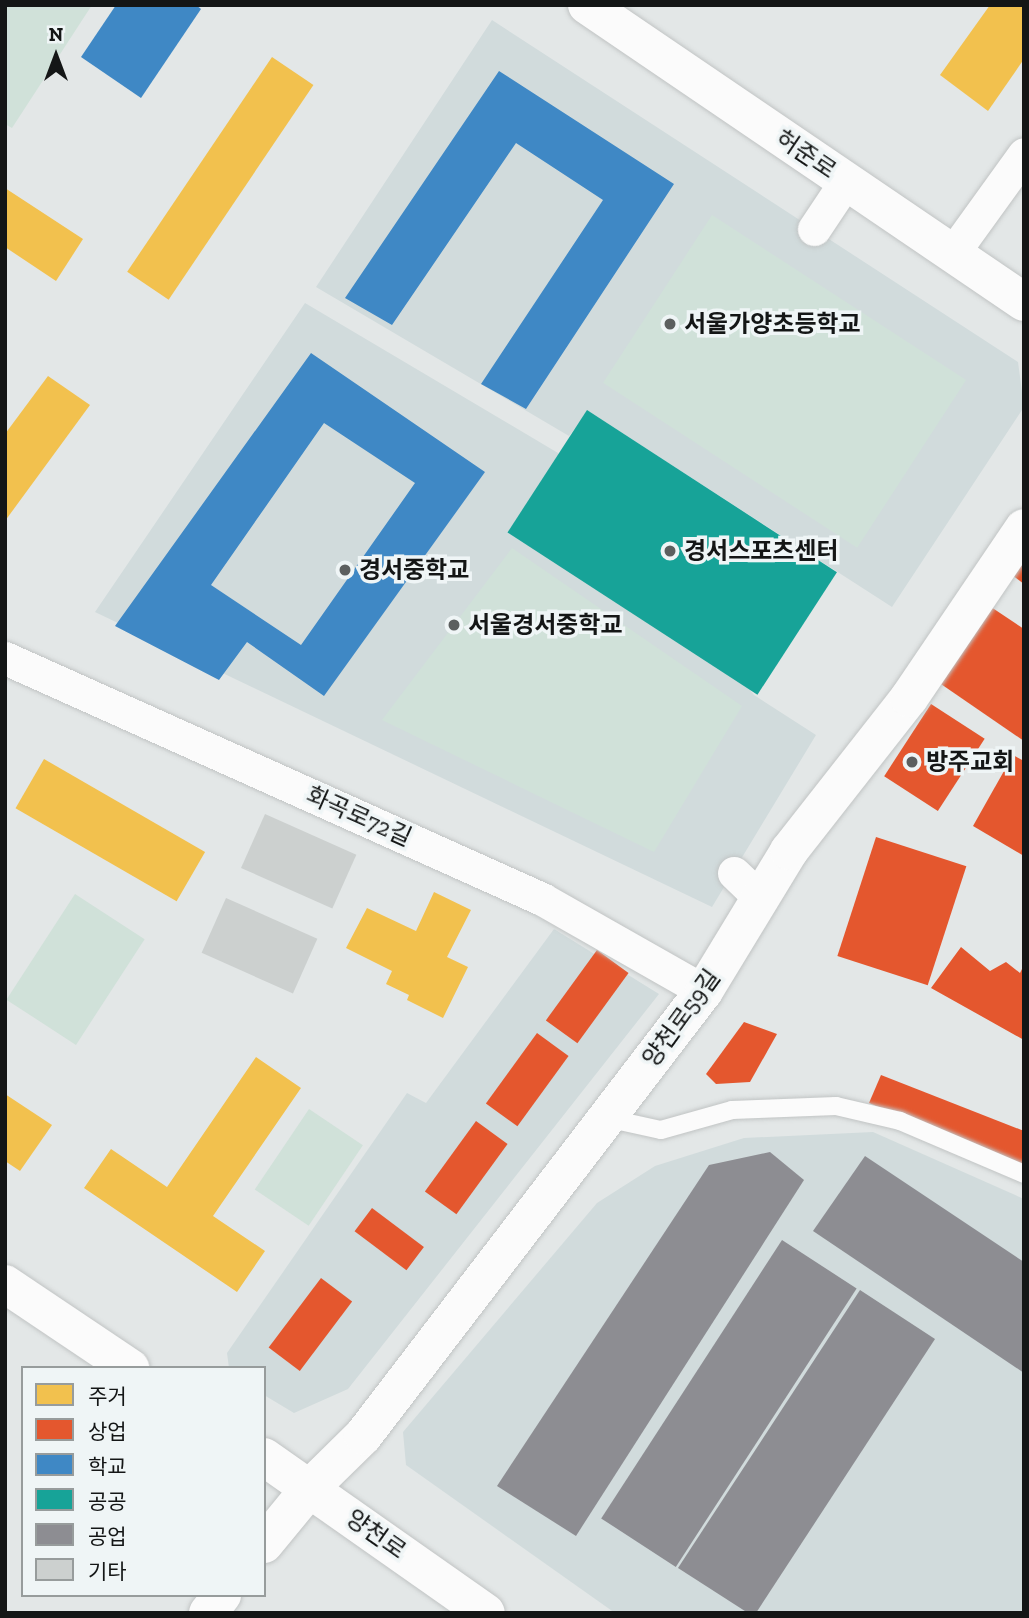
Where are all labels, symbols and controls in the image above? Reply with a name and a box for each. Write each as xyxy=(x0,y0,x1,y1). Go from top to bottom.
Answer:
north arrow xyxy=(21,21,91,91)
text: N xyxy=(49,23,63,46)
street label: 허준로 xyxy=(770,124,842,184)
place label: 서울가양초등학교 xyxy=(684,310,861,338)
marker: 서울가양초등학교 xyxy=(662,316,678,332)
place label: 경서스포츠센터 xyxy=(684,537,839,565)
marker: 경서스포츠센터 xyxy=(662,543,678,559)
place label: 경서중학교 xyxy=(359,556,469,584)
marker: 경서중학교 xyxy=(337,562,353,578)
place label: 서울경서중학교 xyxy=(468,611,623,639)
marker: 서울경서중학교 xyxy=(446,617,462,633)
place label: 방주교회 xyxy=(926,748,1014,776)
marker: 방주교회 xyxy=(904,754,920,770)
street label: 화곡로72길 xyxy=(302,780,416,852)
street label: 양천로59길 xyxy=(636,964,726,1072)
legend xyxy=(21,1366,266,1597)
text: 주거 xyxy=(88,1384,127,1409)
text: 상업 xyxy=(88,1419,127,1444)
text: 학교 xyxy=(88,1454,127,1479)
text: 공공 xyxy=(88,1489,127,1514)
street label: 양천로 xyxy=(341,1503,411,1565)
text: 공업 xyxy=(88,1524,127,1549)
text: 기타 xyxy=(88,1559,127,1584)

